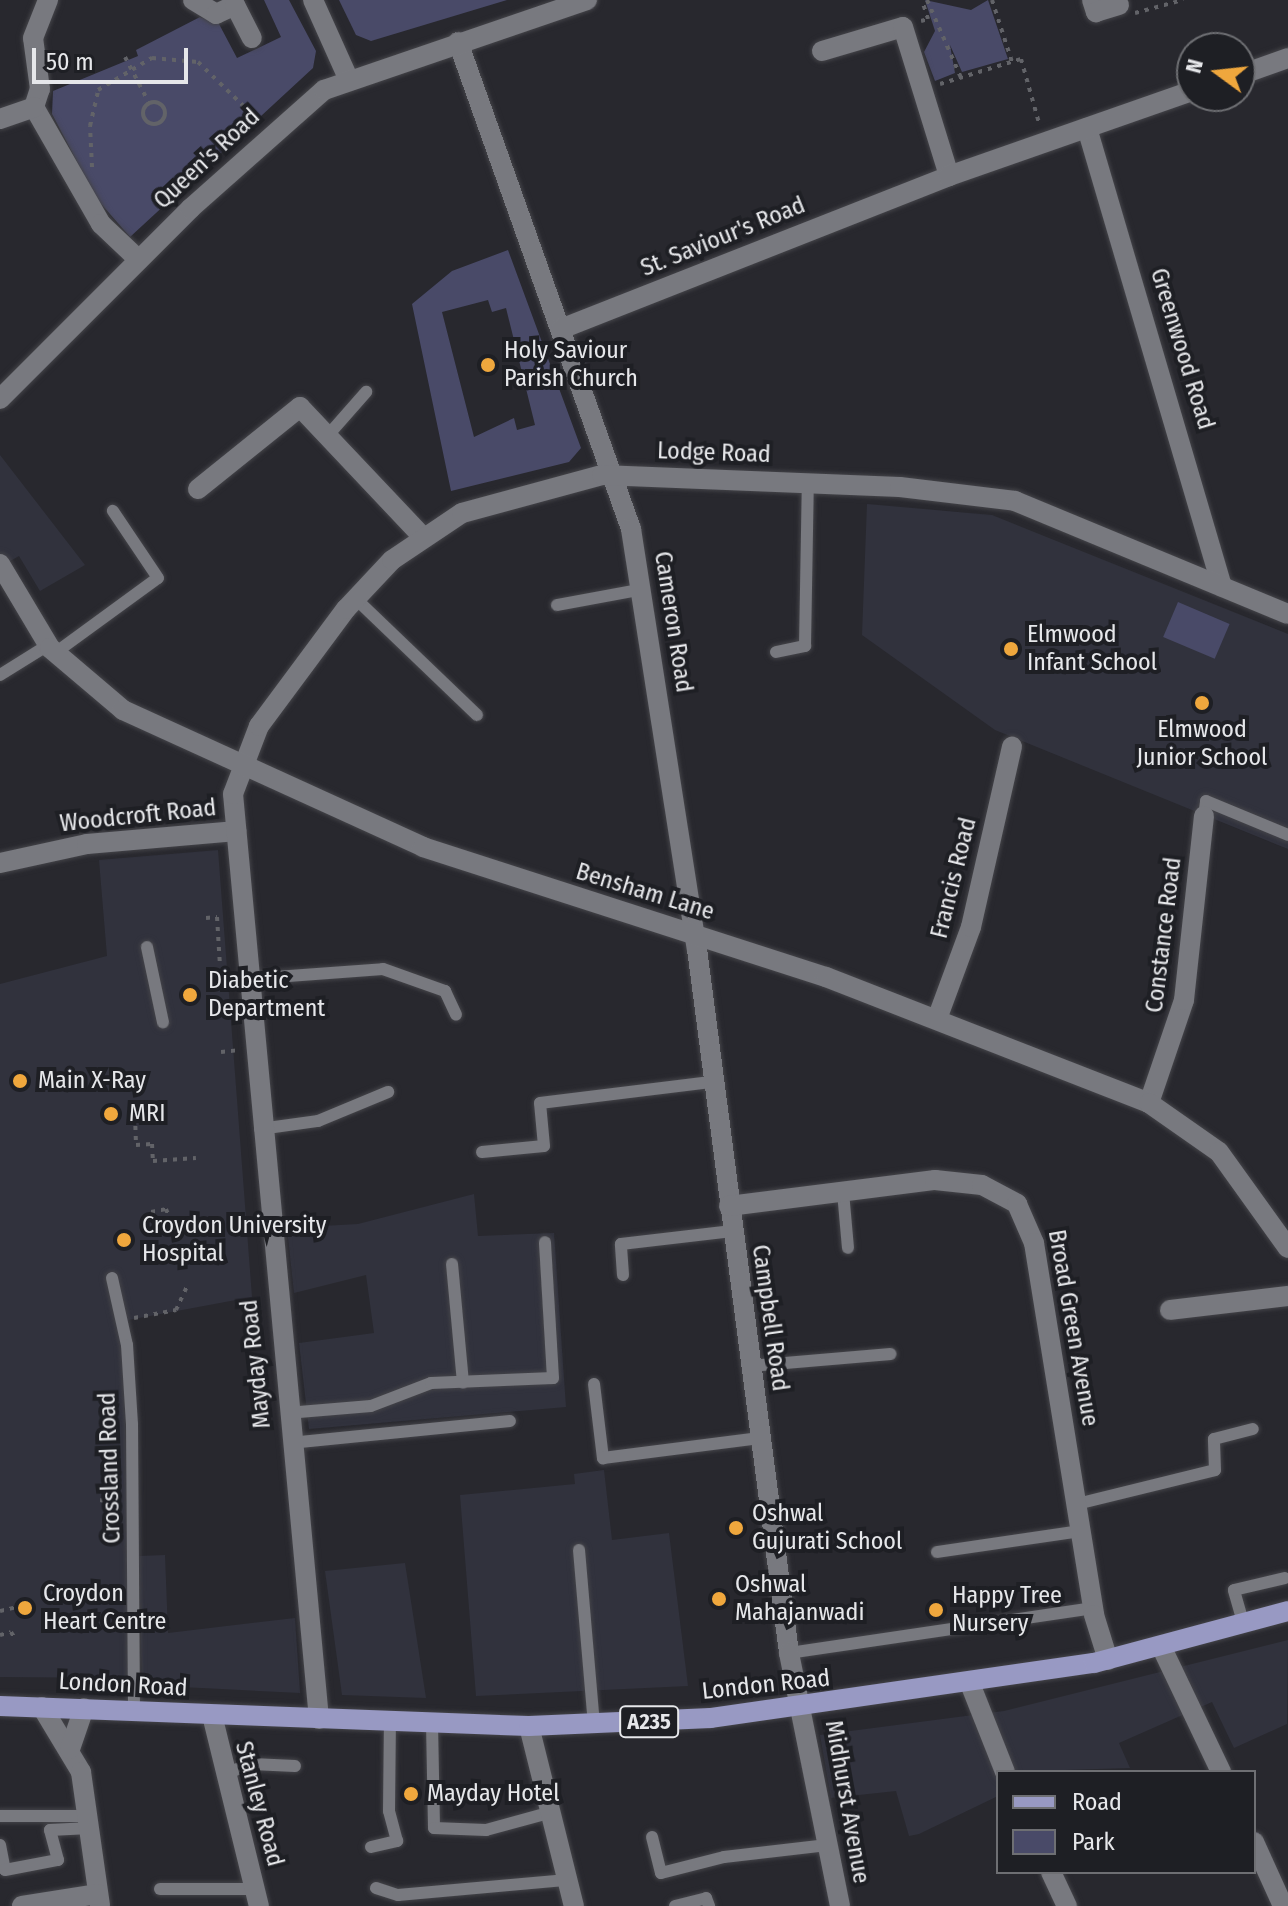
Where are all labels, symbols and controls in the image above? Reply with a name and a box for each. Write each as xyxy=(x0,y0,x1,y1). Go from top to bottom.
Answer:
scale bar xyxy=(36,32,192,82)
north arrow xyxy=(1176,32,1256,112)
text: 50 m xyxy=(46,48,94,76)
text: N xyxy=(1180,56,1209,76)
street label: Queen's Road xyxy=(148,103,266,215)
street label: St. Saviour's Road xyxy=(637,191,809,283)
street label: Greenwood Road xyxy=(1144,265,1220,433)
place label: Holy Saviour Parish Church xyxy=(504,337,638,393)
marker: Holy Saviour Parish Church xyxy=(479,356,497,374)
street label: Lodge Road xyxy=(657,437,771,469)
street label: Cameron Road xyxy=(648,549,698,695)
place label: Elmwood Infant School xyxy=(1027,621,1157,677)
marker: Elmwood Infant School xyxy=(1002,640,1020,658)
marker: Elmwood Junior School xyxy=(1193,694,1211,712)
place label: Elmwood Junior School xyxy=(1137,716,1267,772)
street label: Woodcroft Road xyxy=(58,793,218,839)
street label: Francis Road xyxy=(925,815,983,941)
street label: Constance Road xyxy=(1140,856,1188,1014)
street label: Bensham Lane xyxy=(572,857,718,927)
place label: Diabetic Department xyxy=(208,967,325,1023)
marker: Diabetic Department xyxy=(179,984,201,1006)
place label: Main X-Ray xyxy=(38,1067,146,1095)
marker: Main X-Ray xyxy=(9,1070,31,1092)
place label: MRI xyxy=(129,1100,165,1128)
marker: MRI xyxy=(100,1103,122,1125)
place label: Croydon University Hospital xyxy=(142,1212,327,1268)
street label: Broad Green Avenue xyxy=(1042,1227,1104,1429)
marker: Croydon University Hospital xyxy=(113,1229,135,1251)
street label: Campbell Road xyxy=(745,1243,795,1393)
street label: Mayday Road xyxy=(235,1298,277,1430)
street label: Crossland Road xyxy=(93,1392,127,1544)
place label: Oshwal Gujurati School xyxy=(752,1500,902,1556)
marker: Oshwal Gujurati School xyxy=(727,1519,745,1537)
place label: Oshwal Mahajanwadi xyxy=(735,1571,865,1627)
place label: Croydon Heart Centre xyxy=(43,1580,166,1636)
place label: Happy Tree Nursery xyxy=(952,1582,1062,1638)
marker: Oshwal Mahajanwadi xyxy=(710,1590,728,1608)
marker: Croydon Heart Centre xyxy=(14,1597,36,1619)
marker: Happy Tree Nursery xyxy=(927,1601,945,1619)
street label: London Road xyxy=(700,1664,832,1706)
street label: London Road xyxy=(58,1667,188,1703)
road number: A235 xyxy=(619,1704,679,1740)
street label: Midhurst Avenue xyxy=(818,1718,876,1886)
street label: Stanley Road xyxy=(229,1738,289,1870)
legend xyxy=(996,1770,1256,1874)
place label: Mayday Hotel xyxy=(427,1780,560,1808)
marker: Mayday Hotel xyxy=(402,1785,420,1803)
text: Road xyxy=(1072,1788,1122,1816)
text: Park xyxy=(1072,1828,1115,1856)

